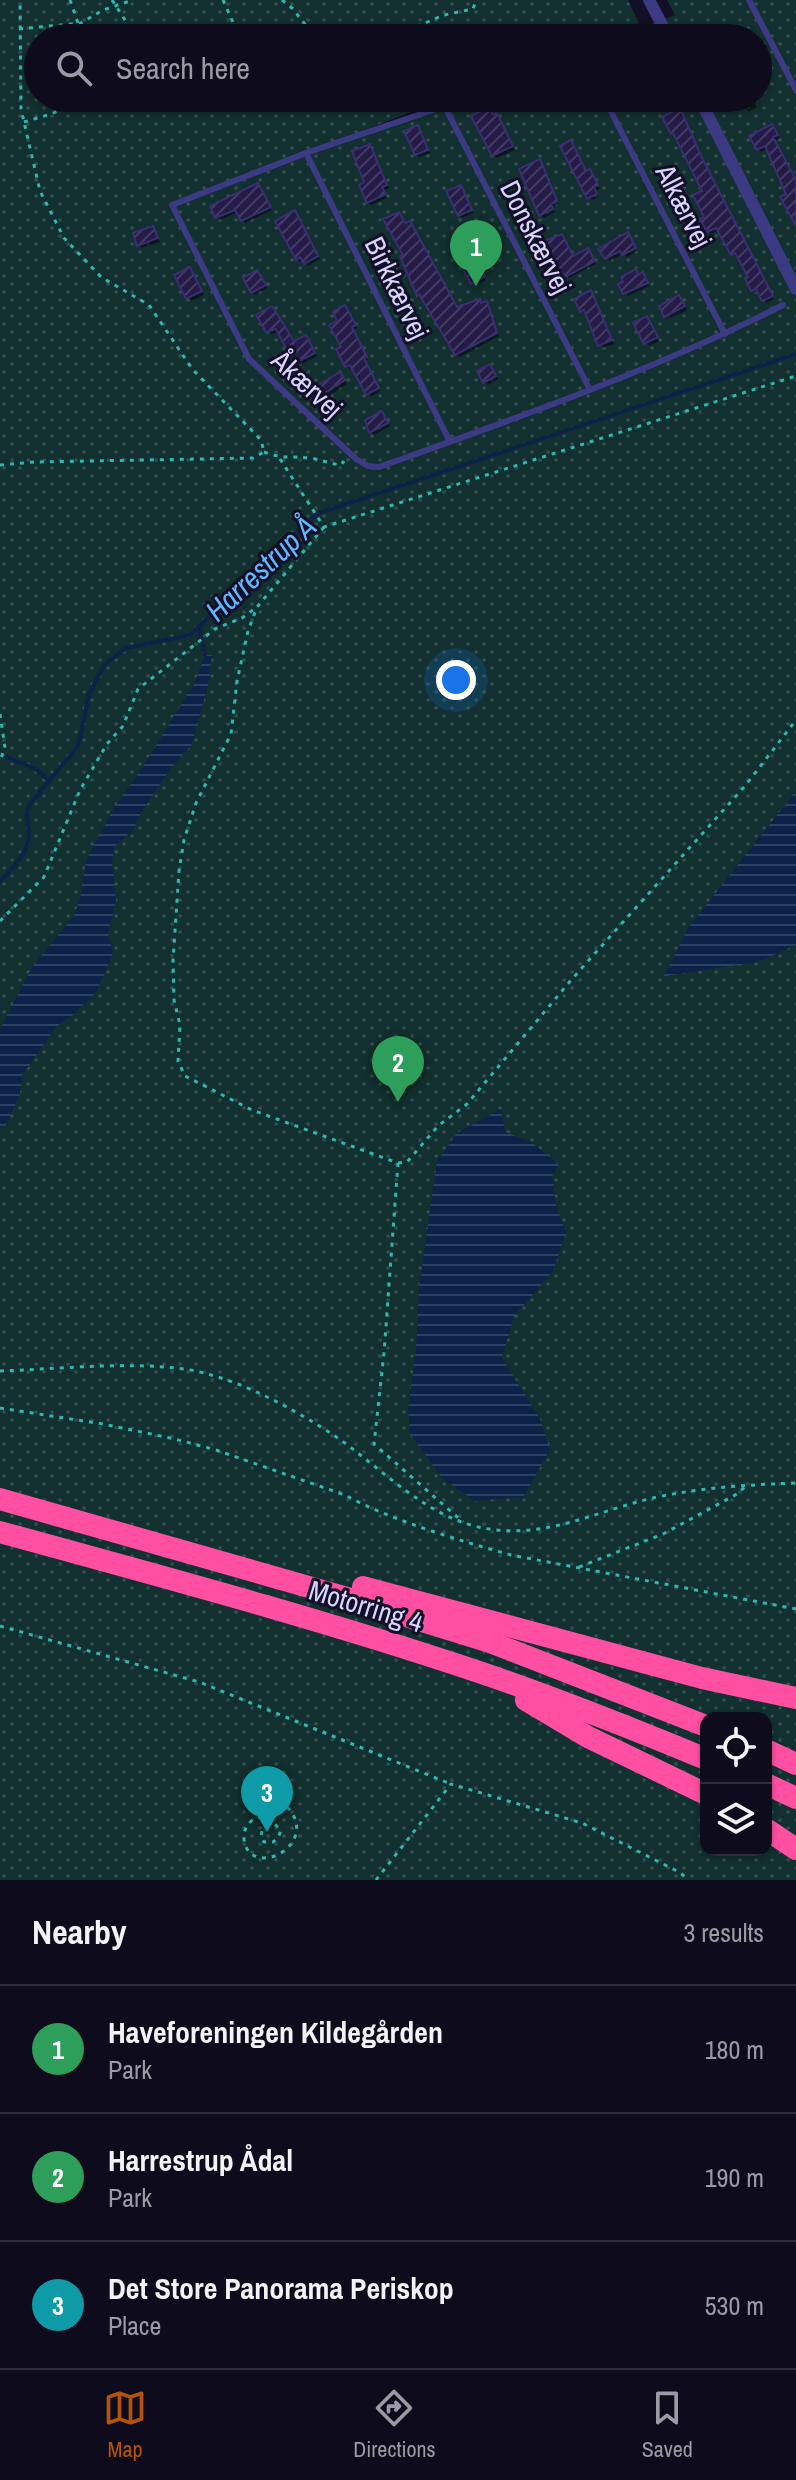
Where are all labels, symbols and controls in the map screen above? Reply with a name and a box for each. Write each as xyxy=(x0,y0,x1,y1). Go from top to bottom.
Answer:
search box xyxy=(24,24,772,112)
icon: search xyxy=(52,46,96,90)
text: Search here xyxy=(116,48,250,88)
street label: Alkærvej xyxy=(646,157,721,254)
street label: Donskærvej xyxy=(491,174,581,300)
pin: 1 xyxy=(450,220,502,286)
street label: Birkkærvej xyxy=(356,230,438,346)
street label: Åkærvej xyxy=(263,341,351,427)
water label: Harrestrup Å xyxy=(196,507,324,630)
your location xyxy=(436,660,476,700)
pin: 2 xyxy=(372,1036,424,1102)
street label: Motorring 4 xyxy=(304,1571,428,1641)
map controls xyxy=(700,1712,772,1856)
button: locate xyxy=(700,1712,772,1784)
pin: 3 xyxy=(241,1766,293,1832)
button: layers xyxy=(700,1784,772,1856)
text: Nearby xyxy=(32,1909,127,1955)
text: 3 results xyxy=(683,1915,764,1950)
text: Haveforeningen Kildegården xyxy=(108,2012,443,2052)
text: 1 xyxy=(52,2032,64,2067)
text: 180 m xyxy=(705,2032,764,2067)
text: Park xyxy=(108,2052,152,2087)
text: Harrestrup Ådal xyxy=(108,2140,293,2180)
text: 2 xyxy=(52,2160,64,2195)
text: 190 m xyxy=(705,2160,764,2195)
text: Park xyxy=(108,2180,152,2215)
text: Det Store Panorama Periskop xyxy=(108,2268,454,2308)
text: 3 xyxy=(52,2288,64,2323)
text: 530 m xyxy=(705,2288,764,2323)
text: Place xyxy=(108,2308,161,2343)
tab: Map xyxy=(103,2386,147,2464)
tab: Directions xyxy=(353,2386,436,2464)
tab: Saved xyxy=(642,2386,693,2464)

